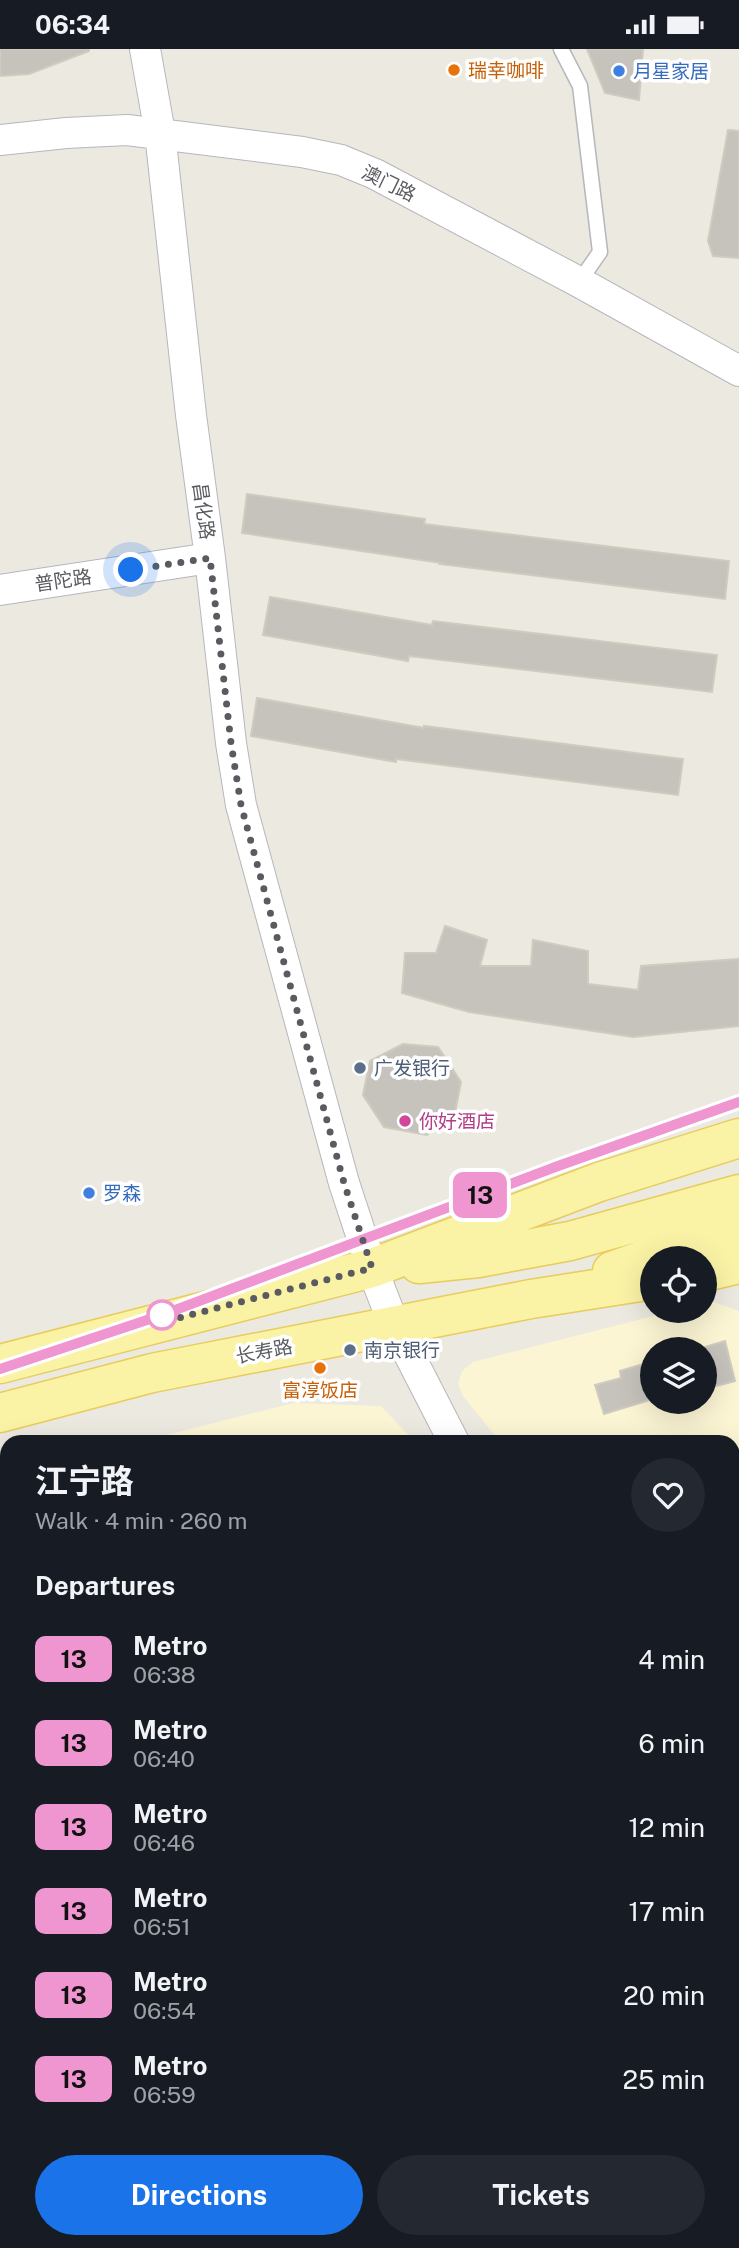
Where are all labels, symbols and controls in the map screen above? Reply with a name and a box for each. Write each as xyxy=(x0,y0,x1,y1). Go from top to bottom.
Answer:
text: 06:34 xyxy=(35,9,110,40)
place label: 瑞幸咖啡 xyxy=(468,59,544,81)
place label: 月星家居 xyxy=(633,60,709,82)
marker: 瑞幸咖啡 xyxy=(446,62,462,78)
marker: 月星家居 xyxy=(611,63,627,79)
street label: 澳门路 xyxy=(359,161,419,205)
street label: 昌化路 xyxy=(189,481,219,541)
your location xyxy=(113,552,148,587)
street label: 普陀路 xyxy=(33,565,93,595)
place label: 广发银行 xyxy=(374,1057,450,1079)
marker: 广发银行 xyxy=(352,1060,368,1076)
place label: 你好酒店 xyxy=(419,1110,495,1132)
marker: 你好酒店 xyxy=(397,1113,413,1129)
line badge: 13 xyxy=(448,1172,512,1218)
text: 13 xyxy=(467,1181,493,1209)
place label: 罗森 xyxy=(103,1182,141,1204)
marker: 罗森 xyxy=(81,1185,97,1201)
map controls xyxy=(640,1246,717,1414)
button: locate xyxy=(640,1246,717,1323)
unlabelled marker xyxy=(147,1300,177,1330)
street label: 长寿路 xyxy=(234,1335,294,1367)
button: layers xyxy=(640,1337,717,1414)
place label: 南京银行 xyxy=(364,1339,440,1361)
marker: 南京银行 xyxy=(342,1342,358,1358)
marker: 富淳饭店 xyxy=(312,1360,328,1376)
place label: 富淳饭店 xyxy=(282,1379,358,1401)
button: heart xyxy=(631,1458,705,1532)
text: 江宁路 xyxy=(35,1462,134,1500)
text: Walk · 4 min · 260 m xyxy=(35,1507,248,1534)
text: Departures xyxy=(35,1570,175,1601)
text: Metro xyxy=(133,1630,208,1661)
text: 4 min xyxy=(638,1644,705,1675)
text: 13 xyxy=(60,1645,87,1673)
text: 06:38 xyxy=(133,1661,196,1688)
text: Metro xyxy=(133,1714,208,1745)
text: 6 min xyxy=(638,1728,705,1759)
text: 13 xyxy=(60,1729,87,1757)
text: 06:40 xyxy=(133,1745,195,1772)
text: Metro xyxy=(133,1798,208,1829)
text: 12 min xyxy=(629,1812,705,1843)
text: 13 xyxy=(60,1813,87,1841)
text: 06:46 xyxy=(133,1829,195,1856)
text: Metro xyxy=(133,1882,208,1913)
text: 17 min xyxy=(628,1896,705,1927)
text: 13 xyxy=(60,1897,87,1925)
text: 06:51 xyxy=(133,1913,191,1940)
text: Metro xyxy=(133,1966,208,1997)
text: 20 min xyxy=(623,1980,705,2011)
text: 13 xyxy=(60,1981,87,2009)
text: 06:54 xyxy=(133,1997,196,2024)
text: Metro xyxy=(133,2050,208,2081)
text: 25 min xyxy=(622,2064,705,2095)
text: 13 xyxy=(60,2065,87,2093)
text: 06:59 xyxy=(133,2081,196,2108)
button: Directions xyxy=(35,2155,363,2235)
button: Tickets xyxy=(377,2155,705,2235)

